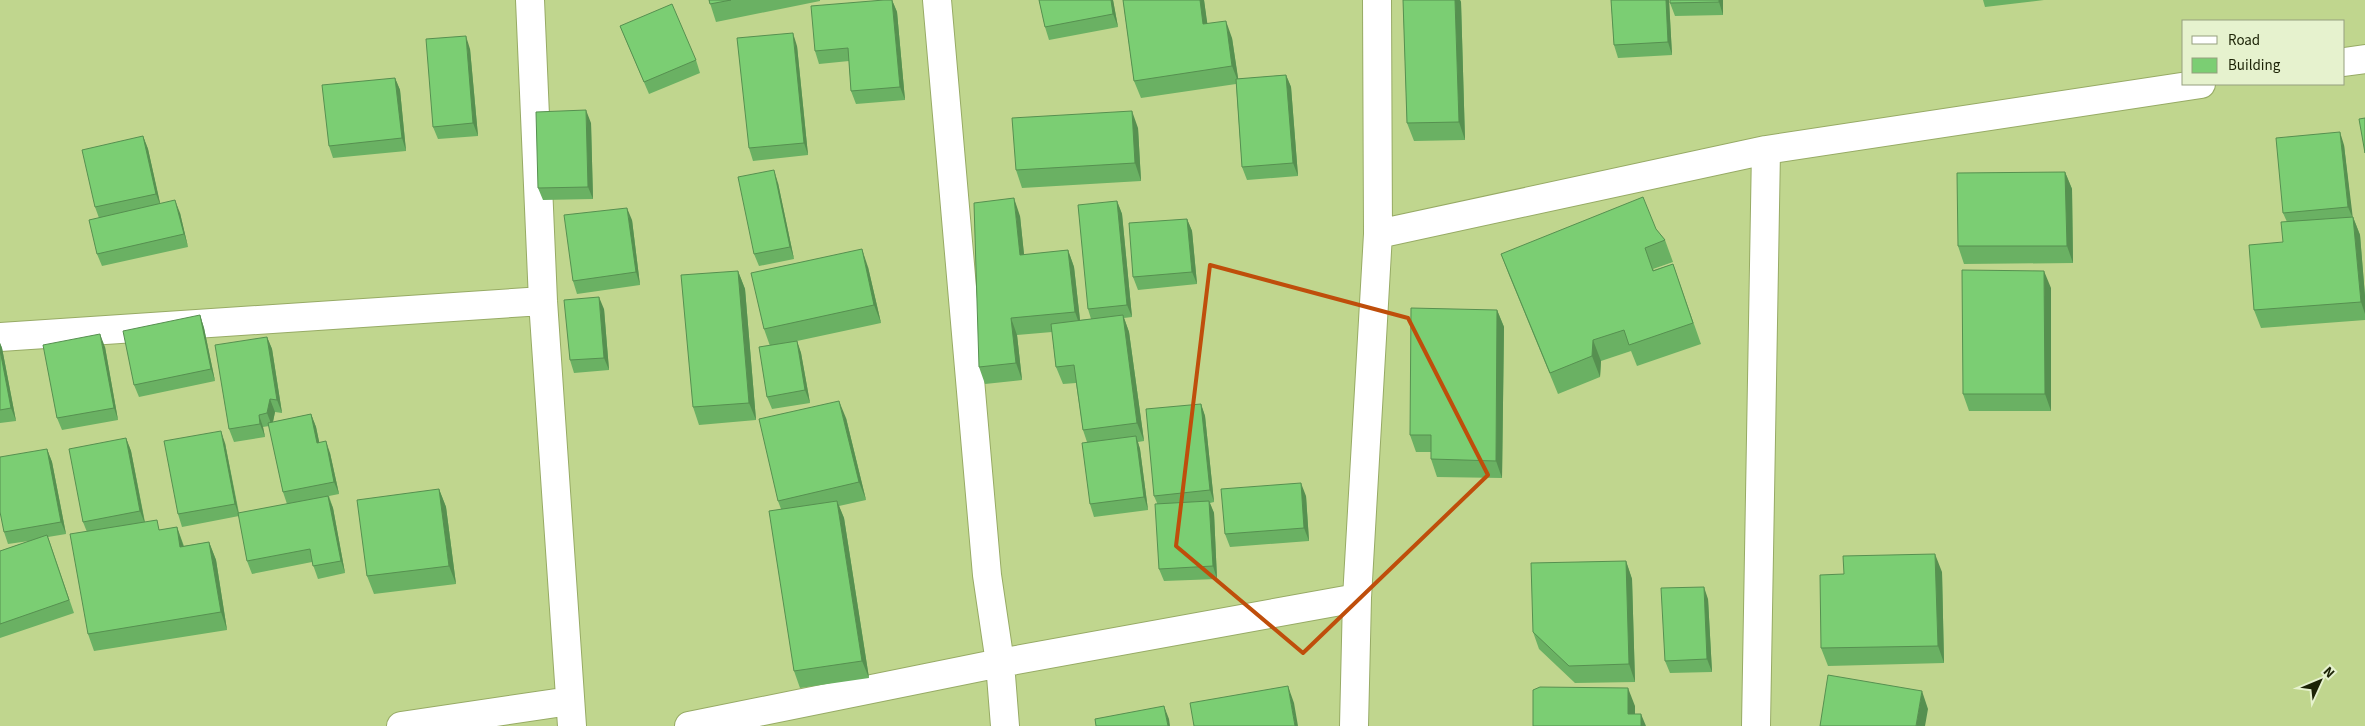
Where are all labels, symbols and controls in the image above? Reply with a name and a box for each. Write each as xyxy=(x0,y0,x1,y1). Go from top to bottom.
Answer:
legend xyxy=(2182,20,2345,85)
text: Road xyxy=(2228,30,2260,51)
text: Building xyxy=(2228,55,2281,76)
north arrow xyxy=(2295,656,2345,706)
text: N xyxy=(2318,662,2339,683)

